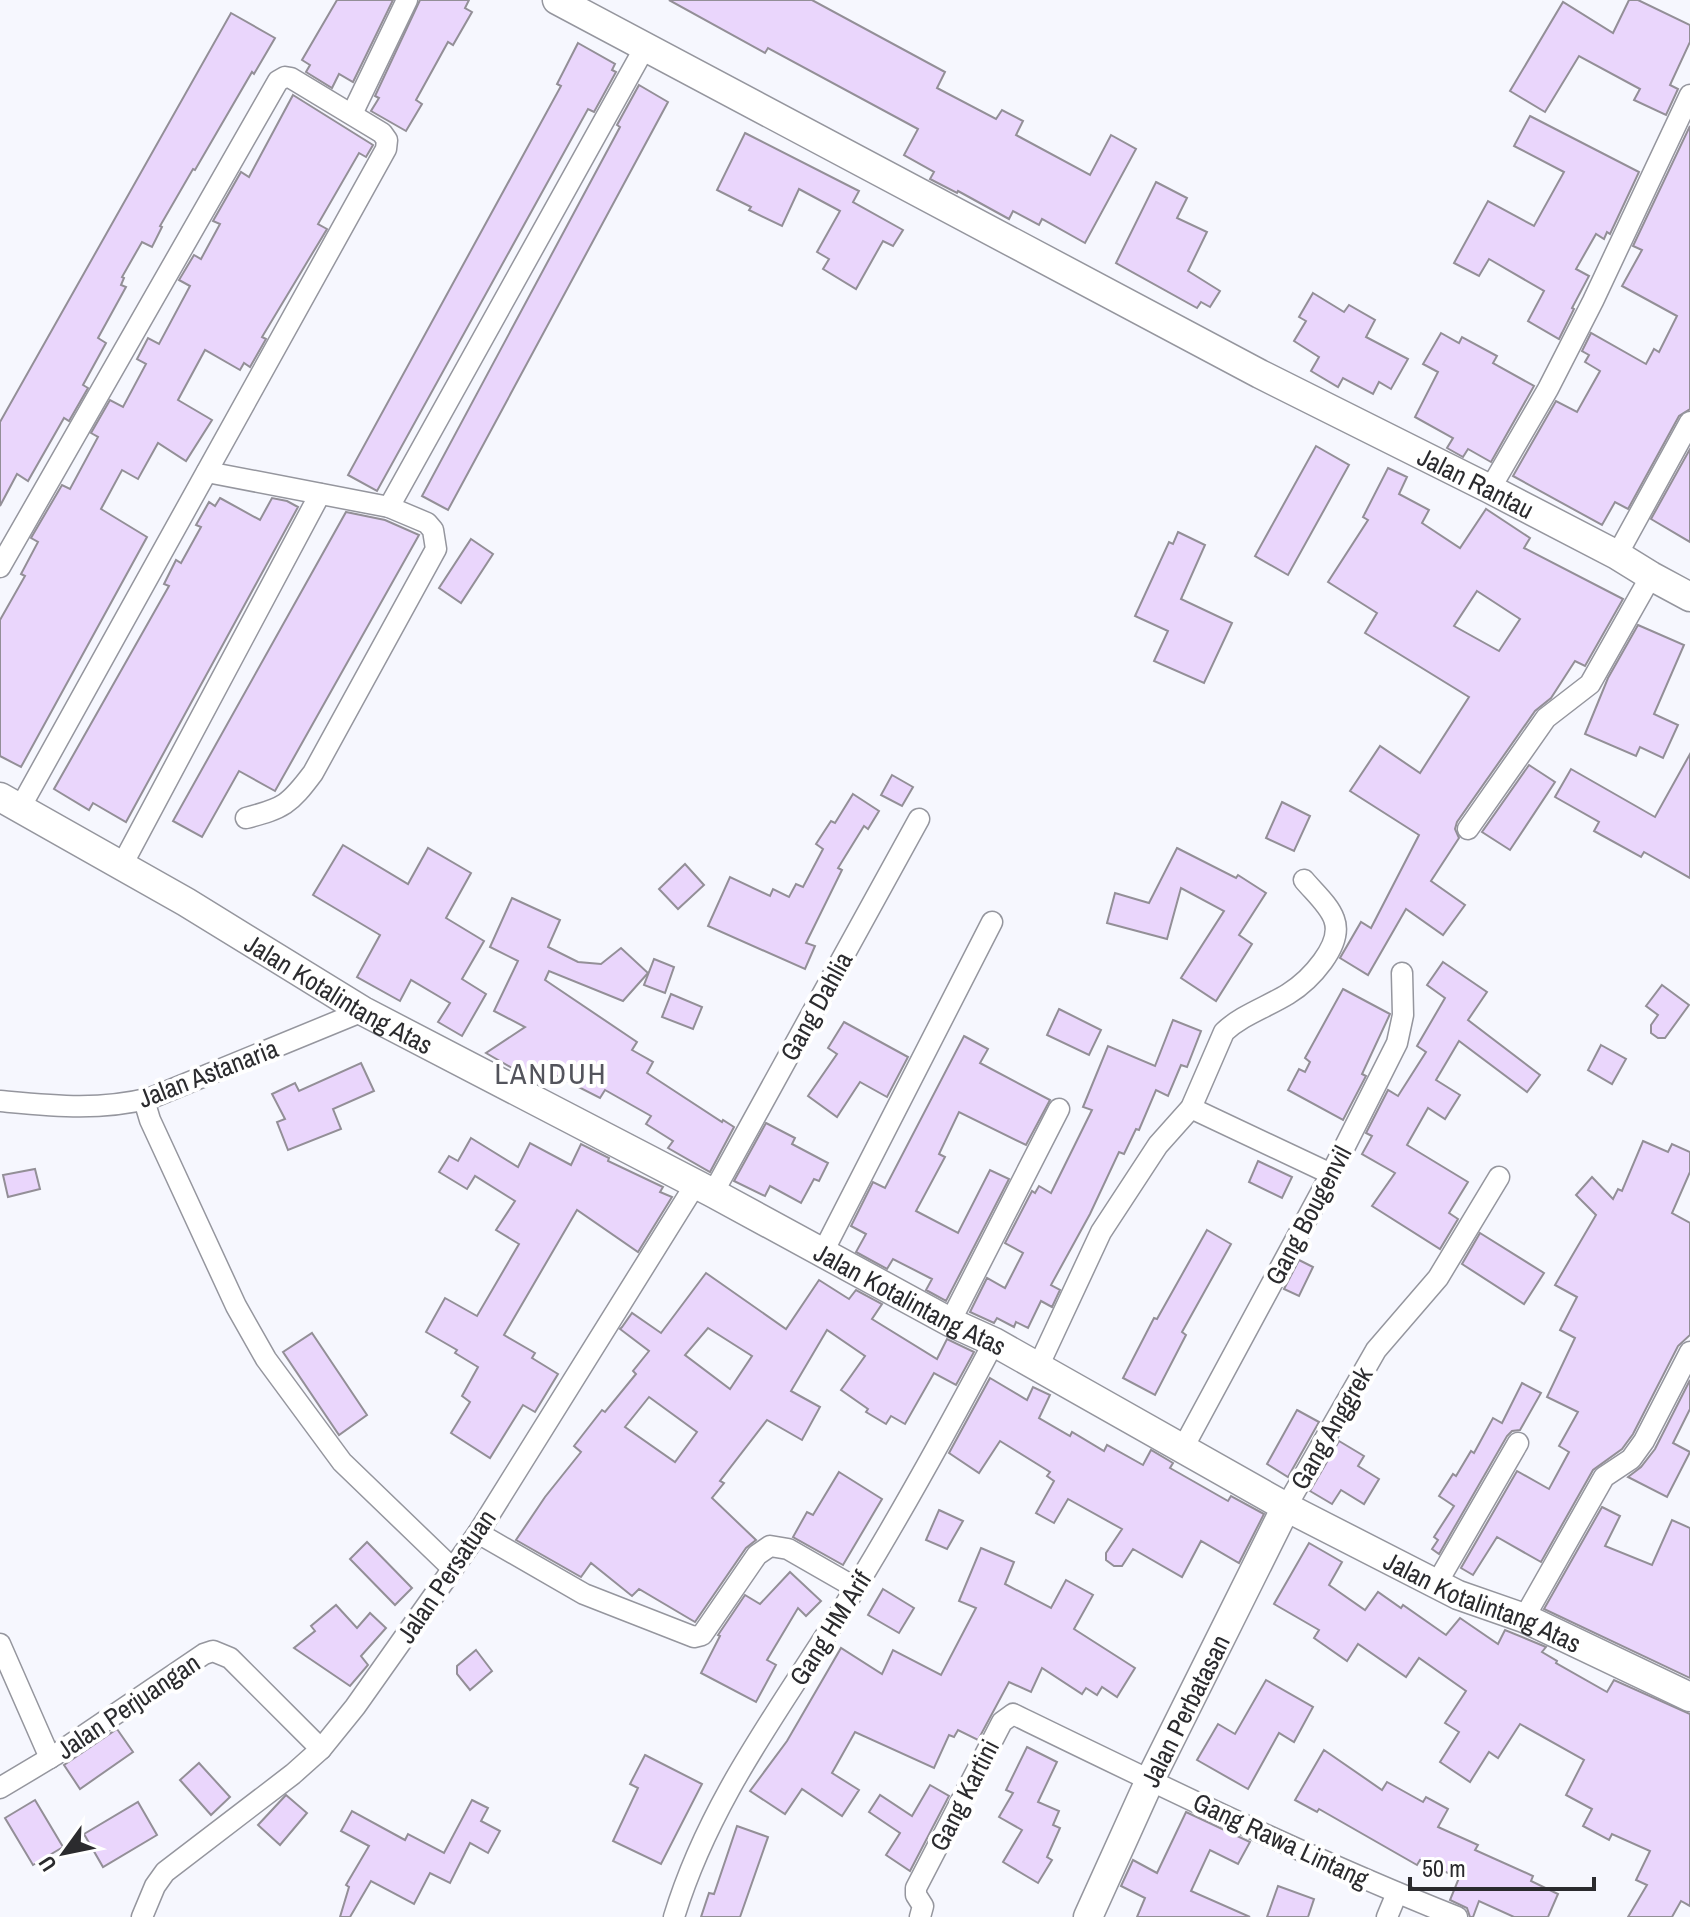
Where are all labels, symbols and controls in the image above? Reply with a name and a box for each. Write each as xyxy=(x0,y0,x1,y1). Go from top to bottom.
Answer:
street label: Jalan Rantau xyxy=(1412,438,1540,526)
street label: Jalan Kotalintang Atas xyxy=(238,925,439,1062)
street label: Gang Dahlia xyxy=(772,945,860,1067)
street label: Jalan Astanaria xyxy=(133,1030,283,1116)
district label: LANDUH xyxy=(494,1053,608,1093)
street label: Gang Bougenvil xyxy=(1257,1139,1359,1291)
street label: Jalan Kotalintang Atas xyxy=(808,1234,1013,1363)
street label: Gang Anggrek xyxy=(1282,1360,1380,1496)
street label: Jalan Persatuan xyxy=(388,1502,504,1650)
street label: Jalan Kotalintang Atas xyxy=(1378,1543,1587,1660)
street label: Gang HM Arif xyxy=(781,1564,879,1692)
street label: Jalan Perbatasan xyxy=(1132,1628,1237,1792)
street label: Jalan Perjuangan xyxy=(49,1645,207,1767)
street label: Gang Kartini xyxy=(921,1733,1007,1857)
street label: Gang Rawa Lintang xyxy=(1188,1784,1374,1896)
north arrow xyxy=(24,1813,104,1893)
scale bar xyxy=(1410,1841,1594,1891)
text: U xyxy=(31,1850,63,1878)
text: 50 m xyxy=(1422,1852,1466,1884)

